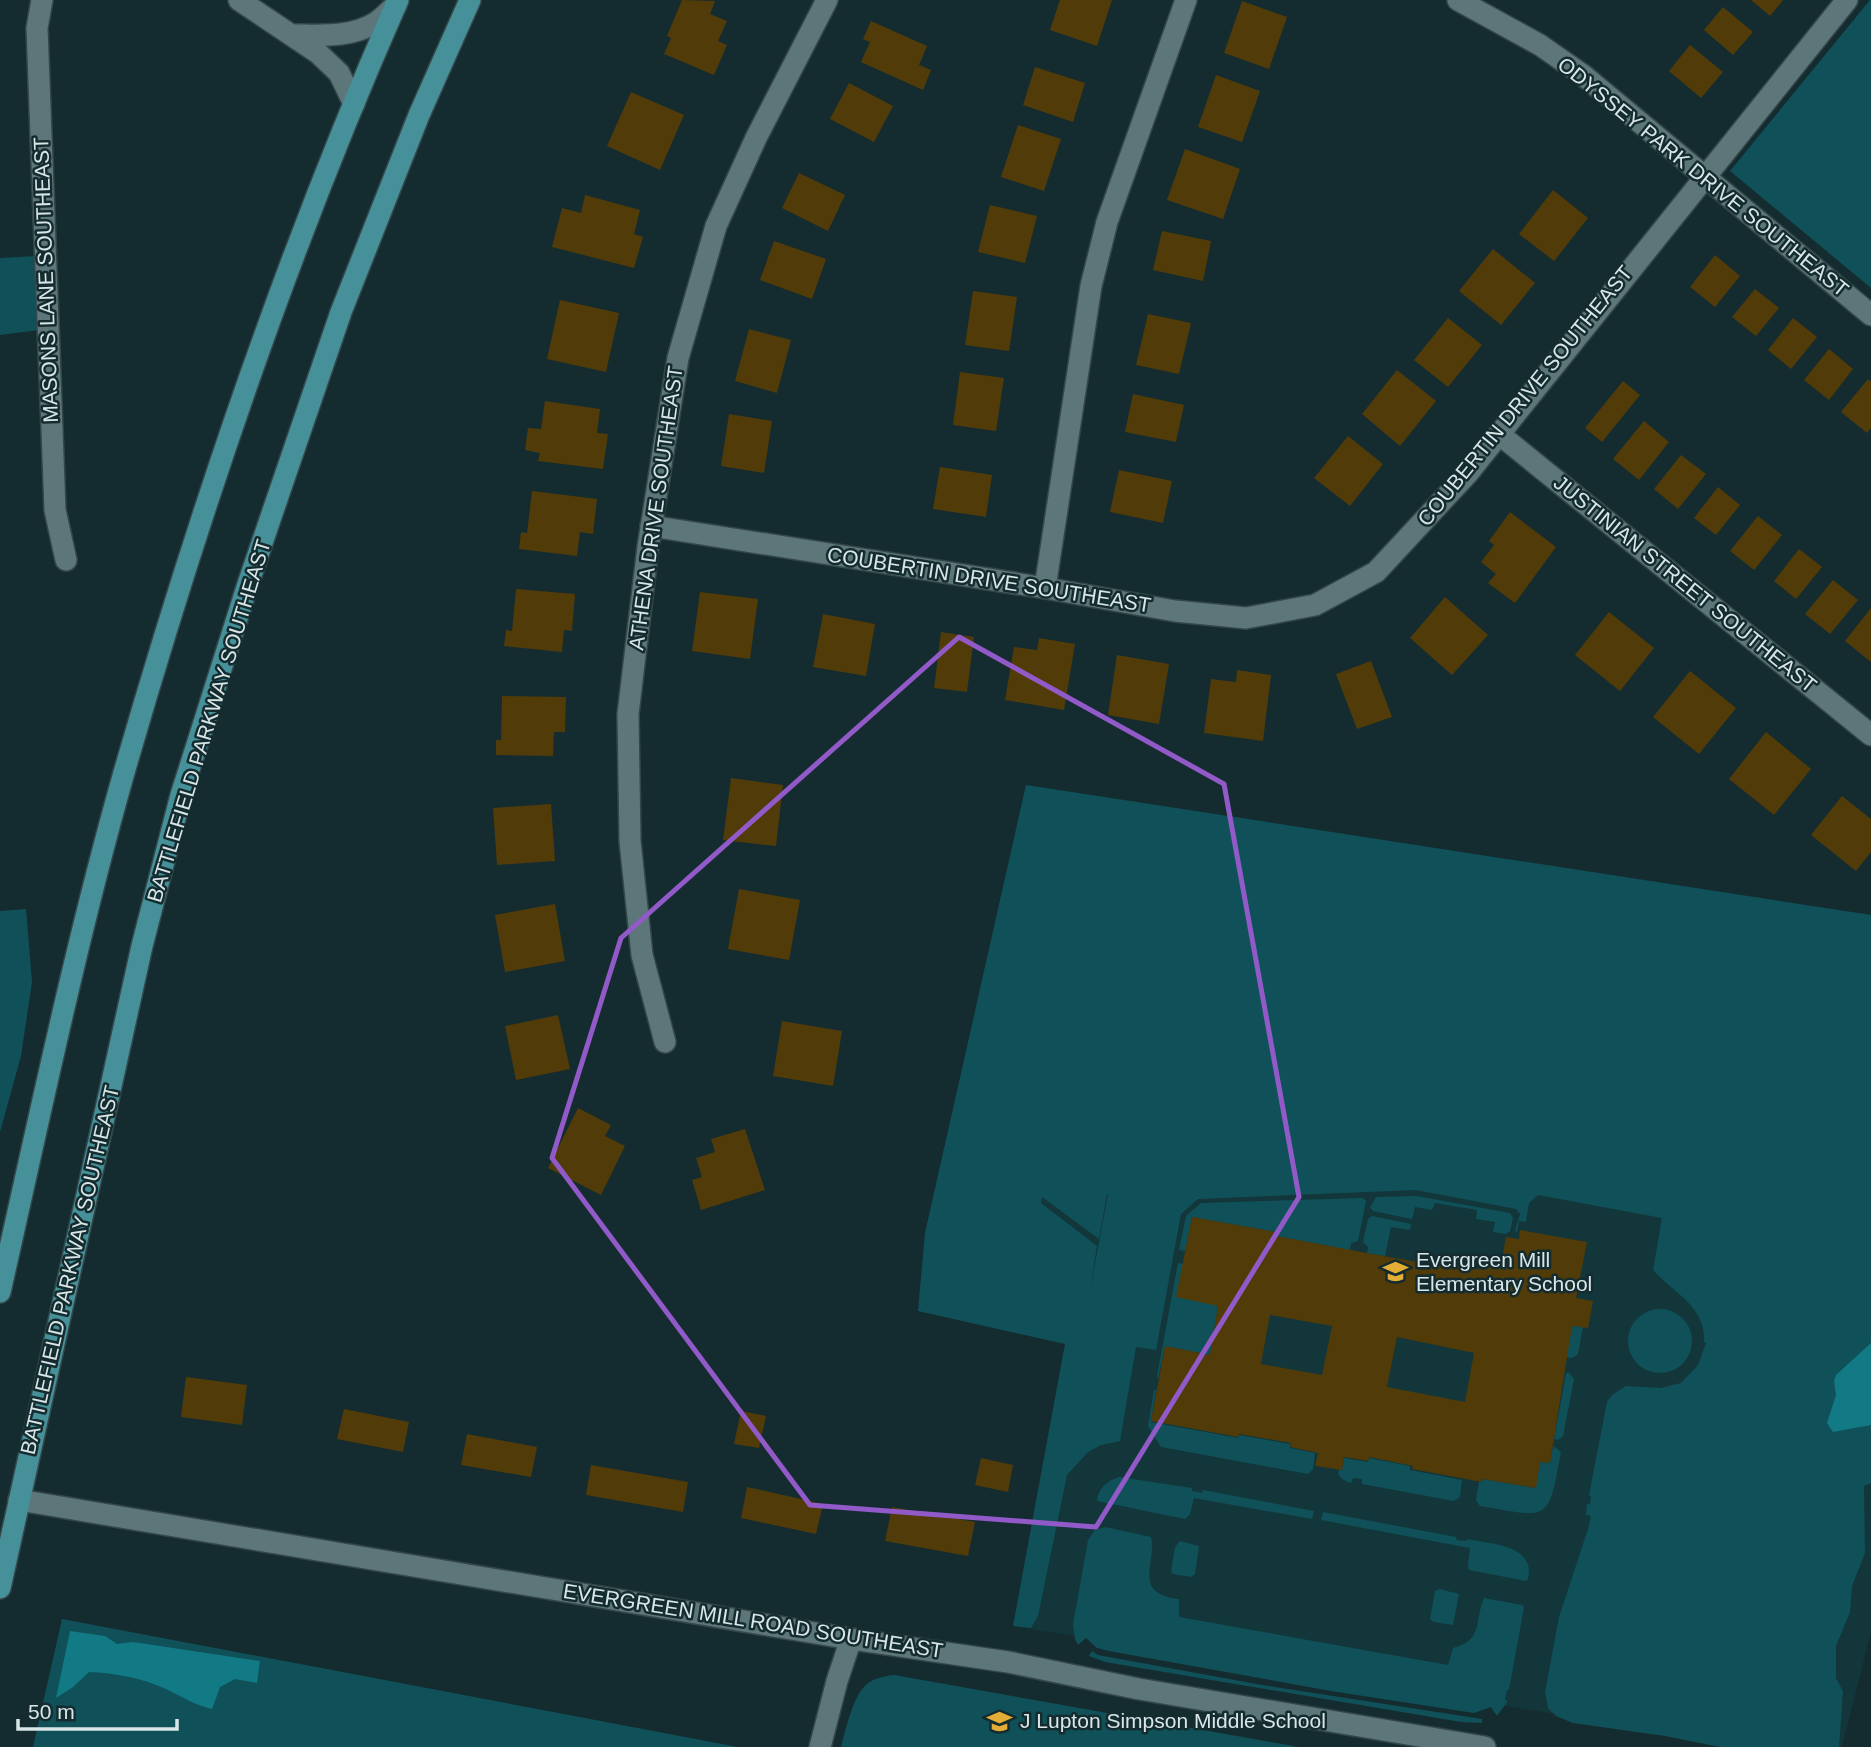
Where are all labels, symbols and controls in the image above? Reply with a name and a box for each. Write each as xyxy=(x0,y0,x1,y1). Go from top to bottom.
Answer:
street label: ODYSSEY PARK DRIVE SOUTHEAST xyxy=(1554,52,1853,301)
street label: MASONS LANE SOUTHEAST xyxy=(29,137,62,423)
street label: COUBERTIN DRIVE SOUTHEAST xyxy=(1413,261,1637,530)
street label: ATHENA DRIVE SOUTHEAST xyxy=(624,364,687,651)
street label: JUSTINIAN STREET SOUTHEAST xyxy=(1549,471,1821,697)
street label: BATTLEFIELD PARKWAY SOUTHEAST xyxy=(142,537,275,905)
street label: COUBERTIN DRIVE SOUTHEAST xyxy=(826,543,1153,617)
street label: BATTLEFIELD PARKWAY SOUTHEAST xyxy=(16,1083,123,1457)
place label: Evergreen Mill Elementary School xyxy=(1416,1248,1592,1295)
school or university icon: Evergreen Mill Elementary School xyxy=(1382,1258,1410,1286)
street label: EVERGREEN MILL ROAD SOUTHEAST xyxy=(561,1579,945,1662)
scale bar xyxy=(18,1688,177,1732)
text: 50 m xyxy=(28,1700,75,1723)
school or university icon: J Lupton Simpson Middle School xyxy=(986,1707,1014,1735)
place label: J Lupton Simpson Middle School xyxy=(1020,1709,1326,1732)

